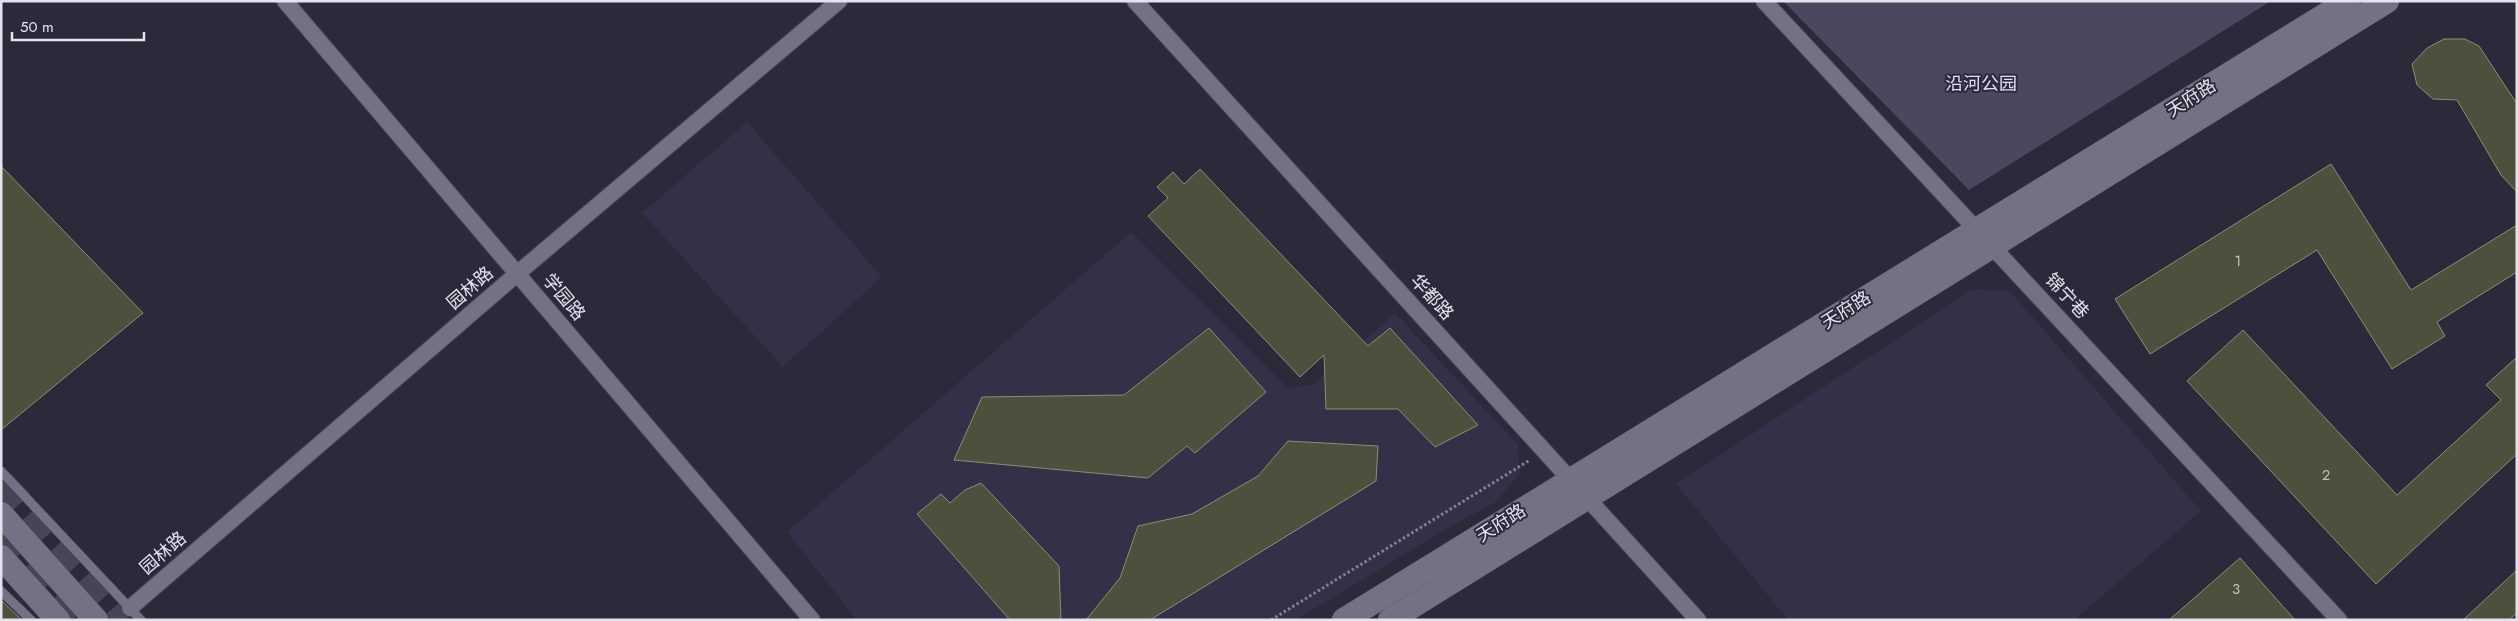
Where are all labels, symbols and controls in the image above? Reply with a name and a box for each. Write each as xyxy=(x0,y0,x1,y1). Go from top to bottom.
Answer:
scale bar xyxy=(12,10,145,42)
text: 50 m xyxy=(20,16,54,38)
park label: 沿河公园 xyxy=(1945,71,2017,97)
street label: 天府路 xyxy=(2161,73,2221,123)
house number: 1 xyxy=(2235,250,2241,272)
street label: 园林路 xyxy=(441,260,499,316)
street label: 锦宁巷 xyxy=(2039,267,2095,325)
street label: 学园路 xyxy=(537,268,591,326)
street label: 华都路 xyxy=(1404,268,1460,326)
street label: 天府路 xyxy=(1816,285,1876,335)
house number: 2 xyxy=(2322,464,2330,486)
street label: 天府路 xyxy=(1471,498,1531,548)
street label: 园林路 xyxy=(134,525,192,581)
house number: 3 xyxy=(2232,578,2240,600)

